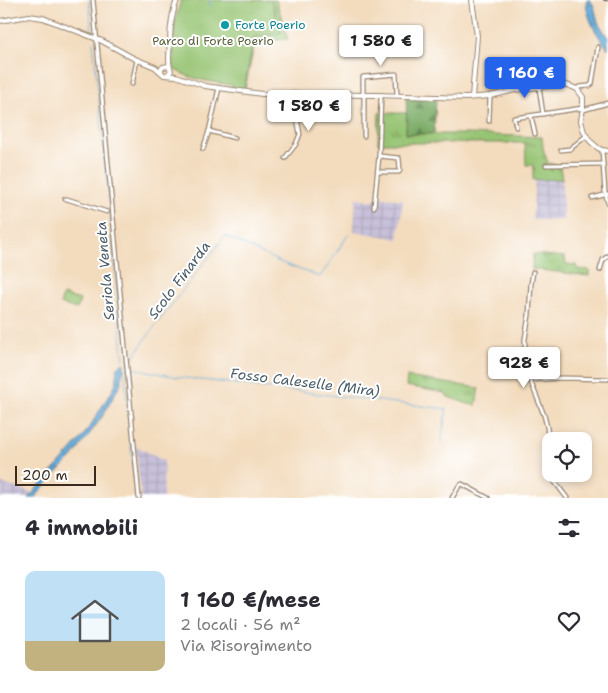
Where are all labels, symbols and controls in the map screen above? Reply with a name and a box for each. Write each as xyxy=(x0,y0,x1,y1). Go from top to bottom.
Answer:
place label: Forte Poerio xyxy=(235,17,306,33)
marker: Forte Poerio xyxy=(219,19,231,31)
pin: 1 580 € xyxy=(335,24,427,67)
text: 1 580 € xyxy=(350,30,412,51)
park label: Parco di Forte Poerio xyxy=(152,33,274,49)
pin: 1 160 € xyxy=(479,56,571,99)
text: 1 160 € xyxy=(496,62,554,83)
pin: 1 580 € xyxy=(263,90,355,132)
text: 1 580 € xyxy=(278,95,340,116)
water label: Seriola Veneta xyxy=(92,221,118,321)
water label: Scolo Finarda xyxy=(144,237,214,323)
pin: 928 € xyxy=(489,346,559,389)
text: 928 € xyxy=(499,352,549,373)
water label: Fosso Caleselle (Mira) xyxy=(229,364,381,400)
map controls xyxy=(542,432,592,482)
button: locate xyxy=(542,432,592,482)
scale bar xyxy=(15,463,96,486)
text: 200 m xyxy=(22,466,68,484)
text: 4 immobili xyxy=(25,514,138,542)
icon: filters xyxy=(555,514,583,542)
text: 1 160 €/mese xyxy=(180,586,321,614)
icon: home xyxy=(65,591,125,651)
icon: heart xyxy=(555,607,583,635)
text: 2 locali · 56 m² xyxy=(180,614,301,635)
text: Via Risorgimento xyxy=(180,635,312,656)

